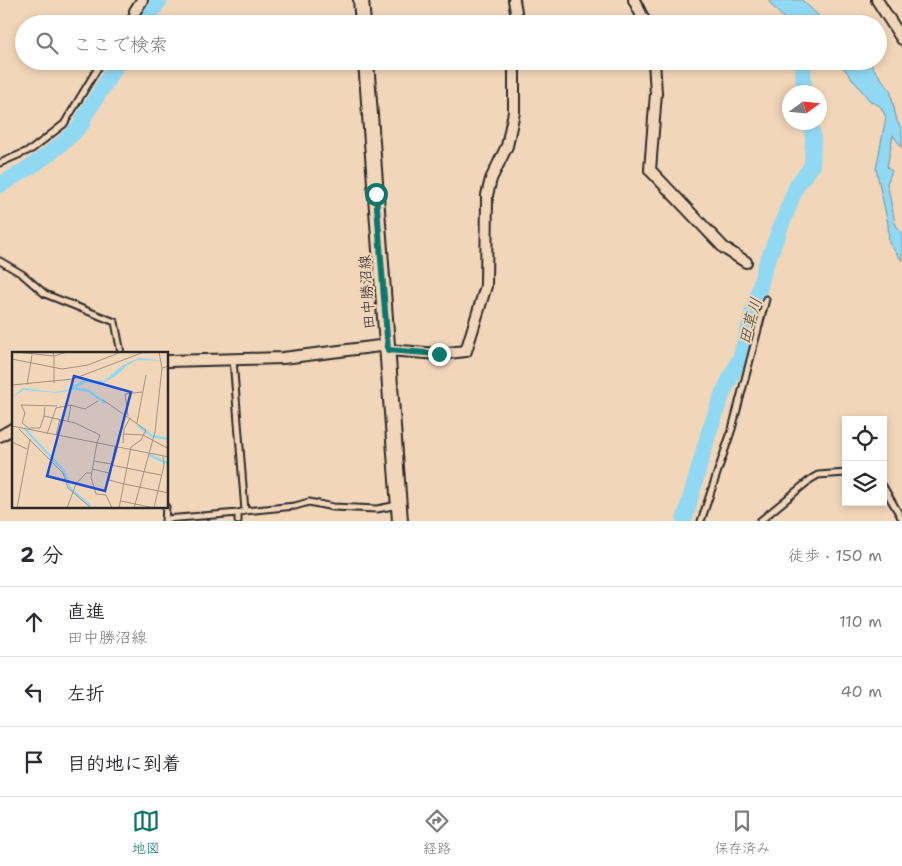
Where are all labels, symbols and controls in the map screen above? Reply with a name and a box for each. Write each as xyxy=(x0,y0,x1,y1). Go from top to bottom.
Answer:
search box xyxy=(15,15,887,70)
icon: search xyxy=(33,29,61,57)
text: ここで検索 xyxy=(73,32,168,57)
north arrow xyxy=(782,85,827,130)
route start xyxy=(365,183,388,206)
street label: 田中勝沼線 xyxy=(354,254,380,330)
water label: 田草川 xyxy=(733,295,767,347)
route end xyxy=(428,343,451,366)
inset map xyxy=(12,352,169,508)
map controls xyxy=(842,416,887,506)
button: locate xyxy=(842,416,887,461)
button: layers xyxy=(842,461,887,506)
text: 2 分 xyxy=(20,541,63,569)
text: 徒歩 · 150 m xyxy=(788,545,882,566)
text: 直進 xyxy=(67,599,105,624)
icon: ahead xyxy=(20,608,48,636)
text: 110 m xyxy=(839,611,882,632)
text: 田中勝沼線 xyxy=(67,627,147,648)
icon: left xyxy=(20,678,48,706)
text: 左折 xyxy=(67,681,105,706)
text: 40 m xyxy=(840,681,882,702)
icon: arrive xyxy=(20,748,48,776)
text: 目的地に到着 xyxy=(67,751,181,776)
tab: 地図 xyxy=(132,807,160,857)
tab: 経路 xyxy=(423,807,451,857)
tab: 保存済み xyxy=(714,807,770,857)

